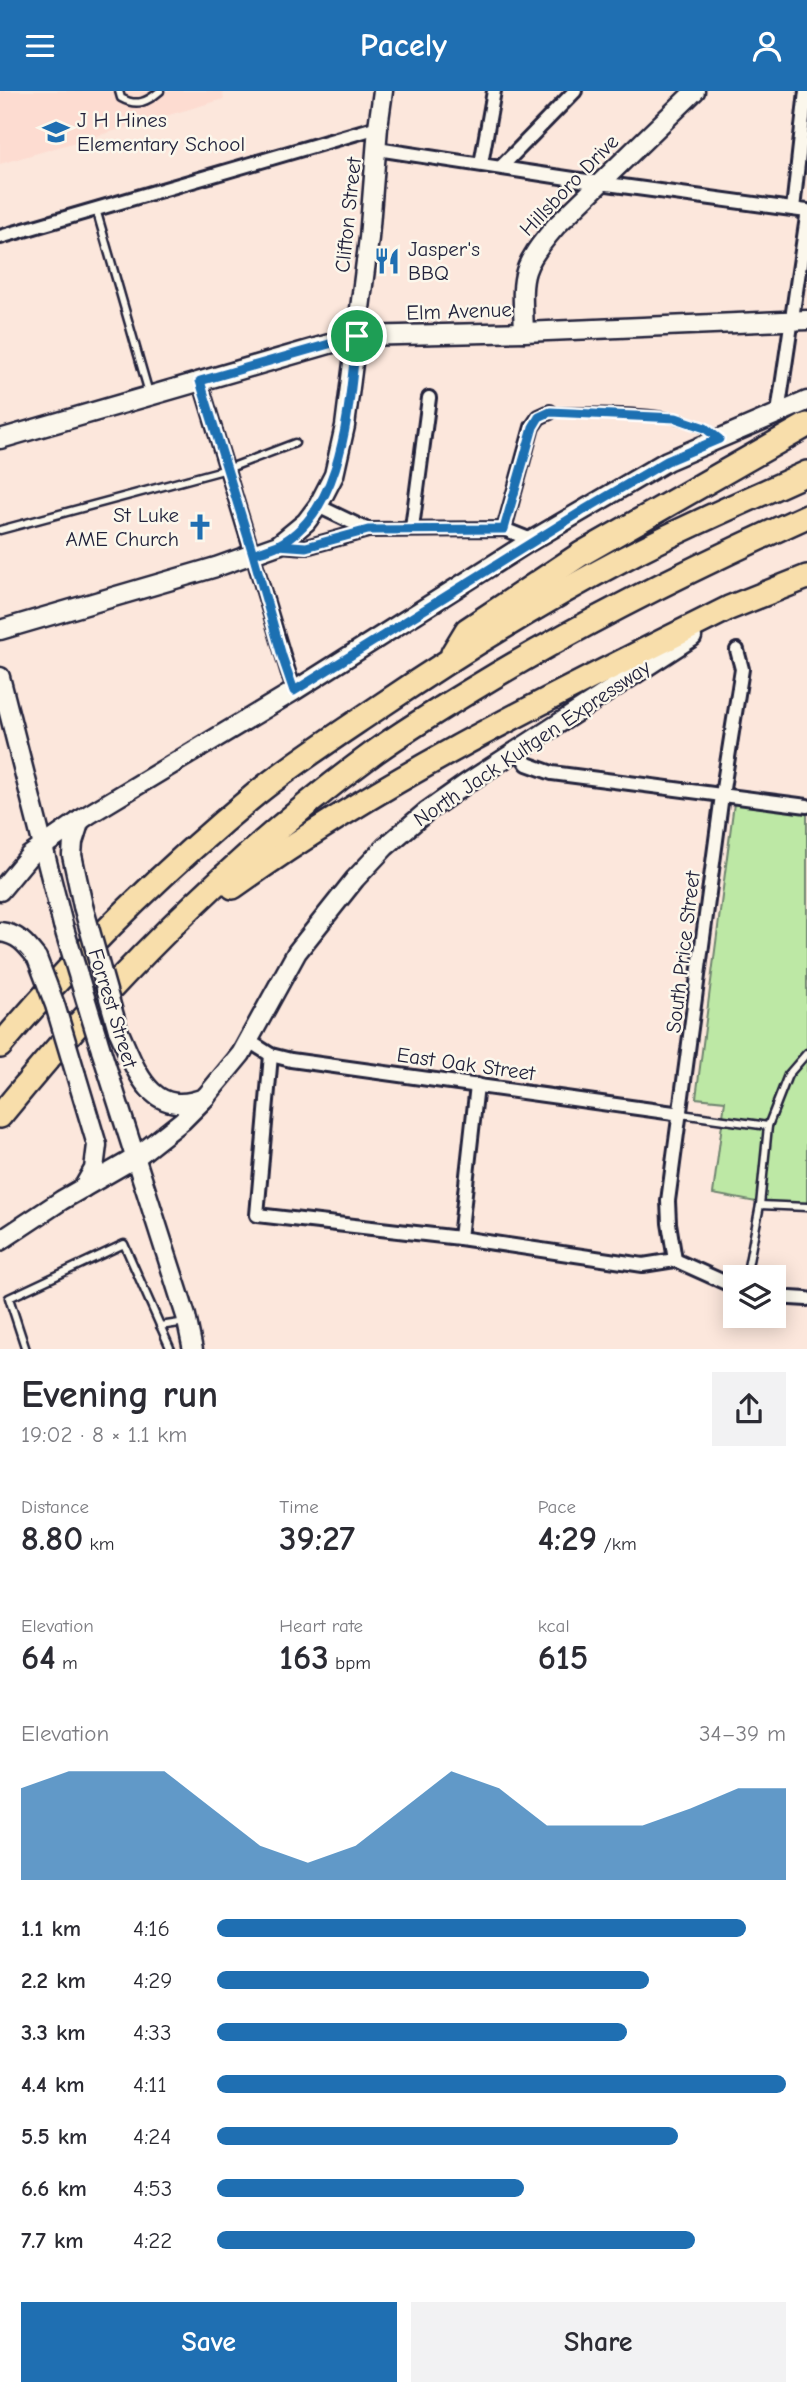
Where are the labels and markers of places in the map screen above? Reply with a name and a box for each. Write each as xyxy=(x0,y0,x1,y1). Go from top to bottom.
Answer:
place label: J H Hines Elementary School xyxy=(77,108,245,156)
school or university icon: J H Hines Elementary School xyxy=(41,117,71,147)
place label: Jasper's BBQ xyxy=(408,237,480,285)
restaurant icon: Jasper's BBQ xyxy=(372,246,402,276)
pin xyxy=(327,306,387,366)
place label: St Luke AME Church xyxy=(66,503,179,551)
church icon: St Luke AME Church xyxy=(185,512,215,542)

